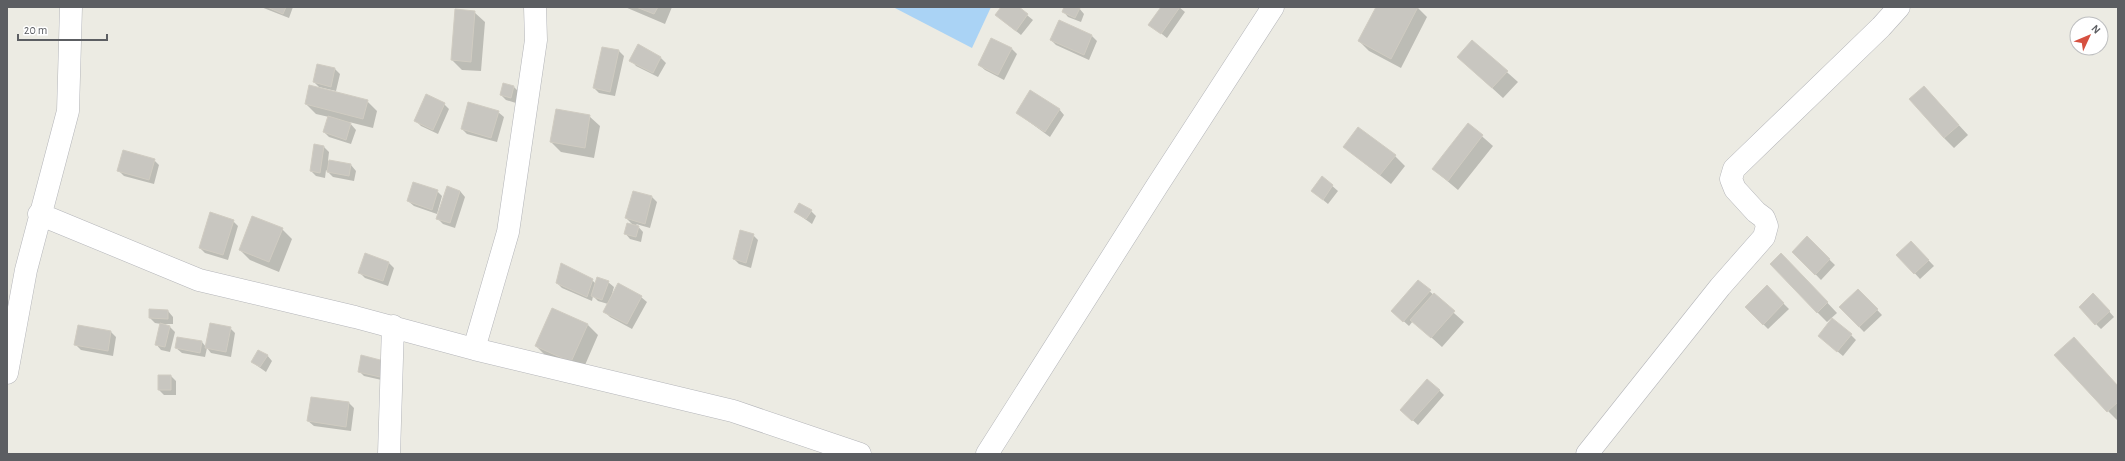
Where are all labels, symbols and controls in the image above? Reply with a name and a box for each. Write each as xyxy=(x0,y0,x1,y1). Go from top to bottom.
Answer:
scale bar xyxy=(18,16,107,42)
north arrow xyxy=(2069,16,2109,56)
text: N xyxy=(2089,23,2102,36)
text: 20 m xyxy=(24,24,47,36)

